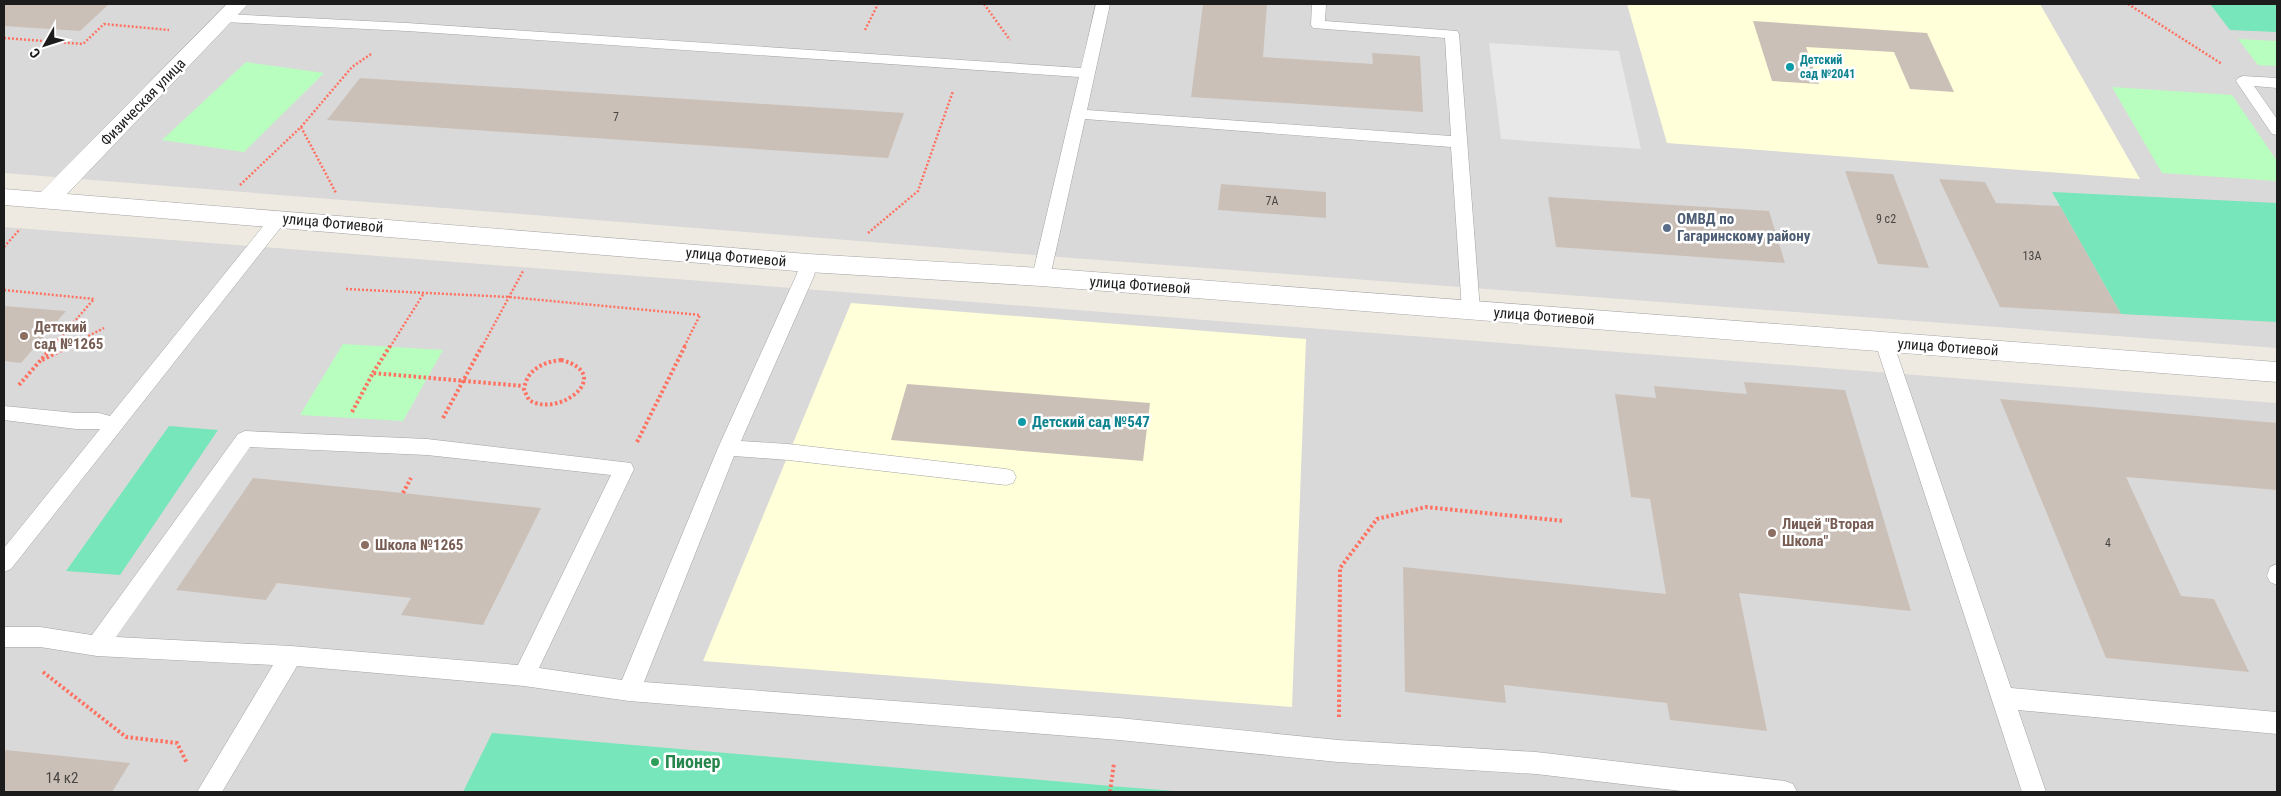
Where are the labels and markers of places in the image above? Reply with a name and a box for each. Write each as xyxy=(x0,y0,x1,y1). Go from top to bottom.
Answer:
place label: Детский сад №2041 xyxy=(1800,53,1855,81)
marker: Детский сад №2041 xyxy=(1784,61,1796,73)
place label: ОМВД по Гагаринскому району xyxy=(1677,210,1811,245)
marker: ОМВД по Гагаринскому району xyxy=(1661,222,1673,234)
place label: Детский сад №1265 xyxy=(34,318,103,353)
marker: Детский сад №1265 xyxy=(18,330,30,342)
place label: Детский сад №547 xyxy=(1032,413,1150,431)
marker: Детский сад №547 xyxy=(1016,416,1028,428)
place label: Лицей "Вторая Школа" xyxy=(1782,515,1874,550)
marker: Лицей "Вторая Школа" xyxy=(1766,527,1778,539)
place label: Школа №1265 xyxy=(375,536,463,554)
marker: Школа №1265 xyxy=(359,539,371,551)
place label: Пионер xyxy=(665,751,721,772)
marker: Пионер xyxy=(649,756,661,768)

